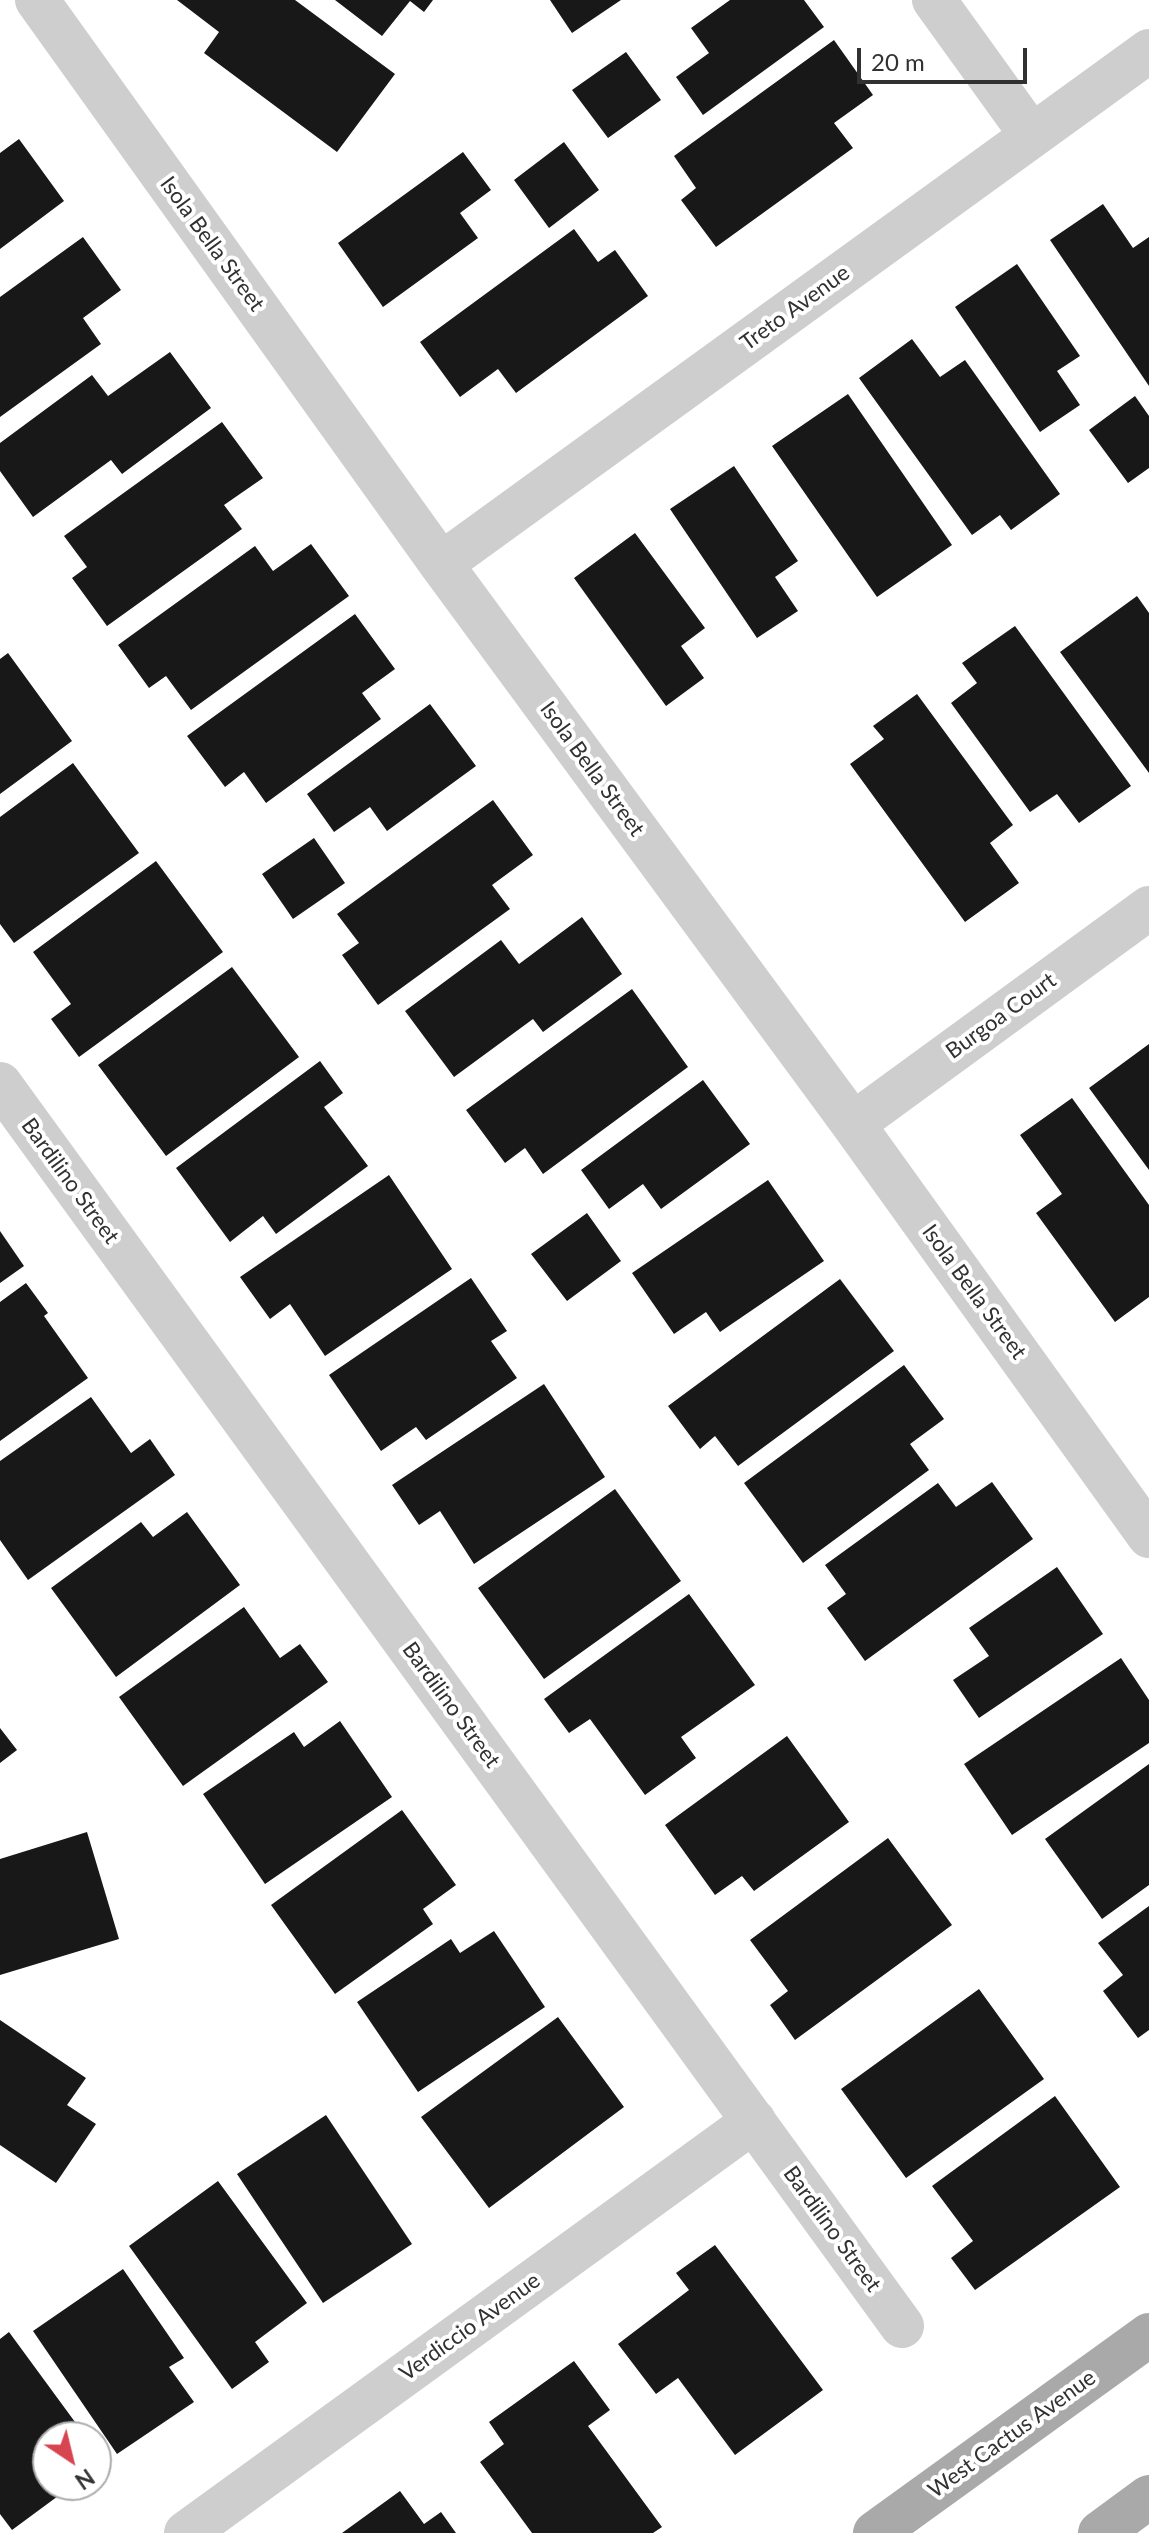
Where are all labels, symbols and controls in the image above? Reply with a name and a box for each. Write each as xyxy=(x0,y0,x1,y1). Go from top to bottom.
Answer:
scale bar xyxy=(861,32,1031,82)
text: 20 m xyxy=(871,47,925,76)
street label: Isola Bella Street xyxy=(154,171,270,317)
street label: Treto Avenue xyxy=(735,260,855,356)
street label: Isola Bella Street xyxy=(534,696,650,842)
street label: Burgoa Court xyxy=(941,967,1061,1065)
street label: Bardilino Street xyxy=(16,1113,124,1249)
street label: Isola Bella Street xyxy=(916,1219,1032,1365)
street label: Bardilino Street xyxy=(397,1637,505,1773)
street label: Bardilino Street xyxy=(778,2161,886,2297)
street label: Verdiccio Avenue xyxy=(395,2267,545,2387)
street label: West Cactus Avenue xyxy=(923,2364,1101,2504)
north arrow xyxy=(32,2421,112,2501)
text: N xyxy=(70,2464,100,2495)

